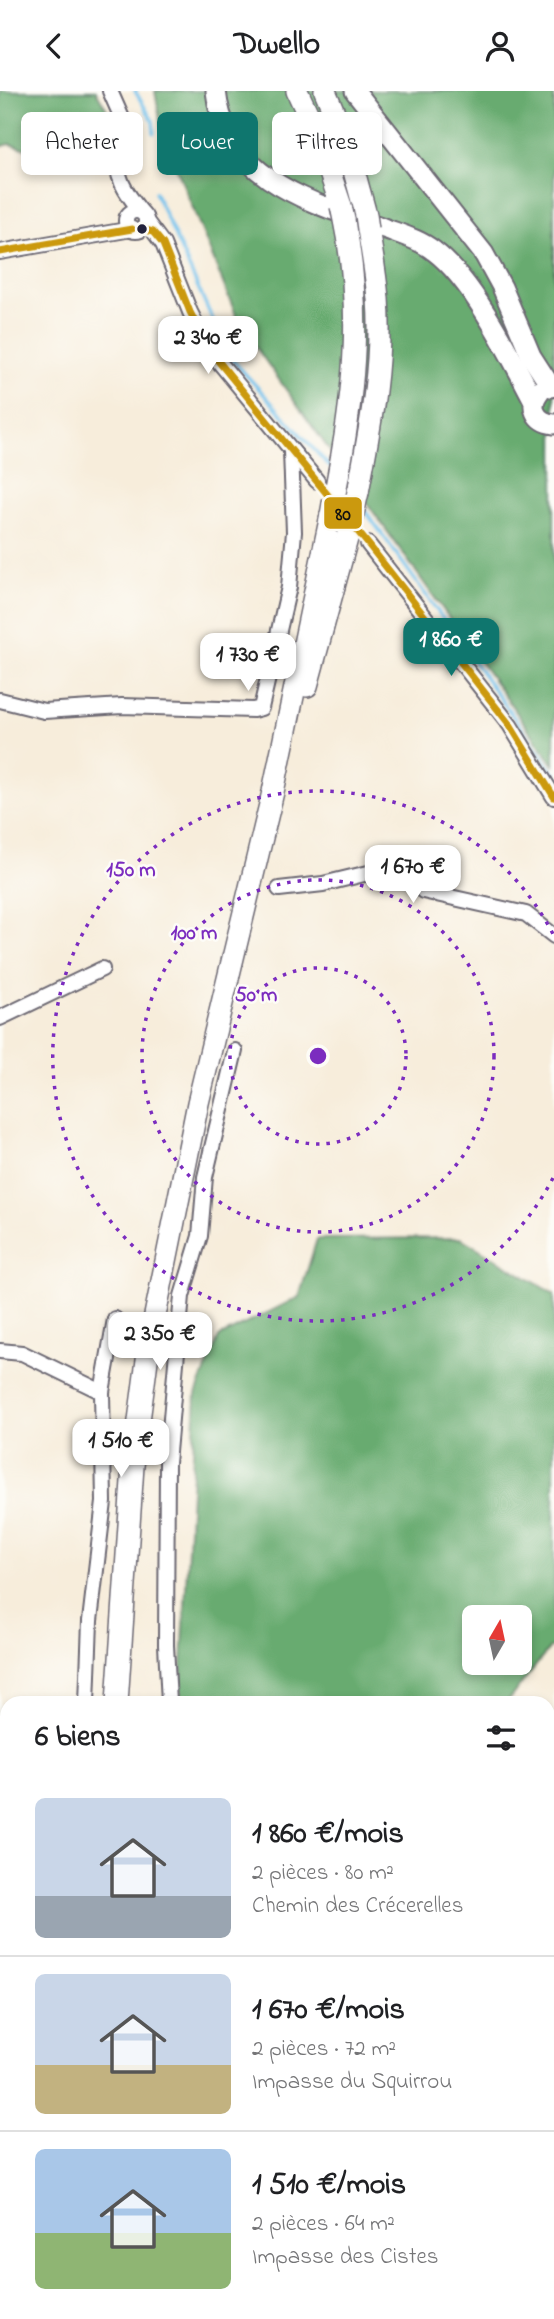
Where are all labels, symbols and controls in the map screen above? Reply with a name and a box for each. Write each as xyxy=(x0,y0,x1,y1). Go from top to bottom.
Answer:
text: Dwello xyxy=(234,22,320,69)
icon: back xyxy=(35,27,73,65)
icon: person xyxy=(481,27,519,65)
chip: Acheter xyxy=(21,112,143,175)
chip: Louer xyxy=(157,112,258,175)
chip: Filtres xyxy=(272,112,382,175)
unlabelled marker xyxy=(135,222,149,236)
pin: 2 340 € xyxy=(143,317,273,376)
text: 2 340 € xyxy=(174,322,242,355)
line badge: 80 xyxy=(323,496,363,530)
text: 80 xyxy=(334,502,351,529)
pin: 1 860 € xyxy=(386,619,516,678)
text: 1 860 € xyxy=(419,624,483,657)
pin: 1 730 € xyxy=(183,633,313,693)
text: 1 730 € xyxy=(216,639,280,672)
pin: 1 670 € xyxy=(348,845,478,905)
text: 1 670 € xyxy=(381,851,445,884)
text: 150 m xyxy=(106,856,156,886)
text: 100 m xyxy=(171,919,217,949)
text: 50 m xyxy=(235,981,277,1011)
centre of rings xyxy=(306,1044,330,1068)
pin: 2 350 € xyxy=(95,1313,225,1372)
text: 2 350 € xyxy=(124,1318,196,1351)
pin: 1 510 € xyxy=(56,1419,186,1479)
text: 1 510 € xyxy=(88,1425,154,1458)
north arrow xyxy=(462,1605,532,1675)
map controls xyxy=(462,1605,532,1675)
text: 6 biens xyxy=(35,1716,120,1760)
icon: filters xyxy=(482,1719,520,1757)
text: 1 860 €/mois xyxy=(252,1813,404,1857)
icon: home xyxy=(91,1826,175,1910)
text: 2 pièces · 80 m² xyxy=(252,1857,394,1890)
text: Chemin des Crécerelles xyxy=(252,1890,463,1923)
text: 1 670 €/mois xyxy=(252,1989,405,2033)
icon: home xyxy=(91,2002,175,2086)
text: 2 pièces · 72 m² xyxy=(252,2033,396,2066)
text: Impasse du Squirrou xyxy=(252,2066,452,2099)
text: 1 510 €/mois xyxy=(252,2164,406,2208)
icon: home xyxy=(91,2177,175,2261)
text: 2 pièces · 64 m² xyxy=(252,2208,395,2241)
text: Impasse des Cistes xyxy=(252,2241,439,2274)

